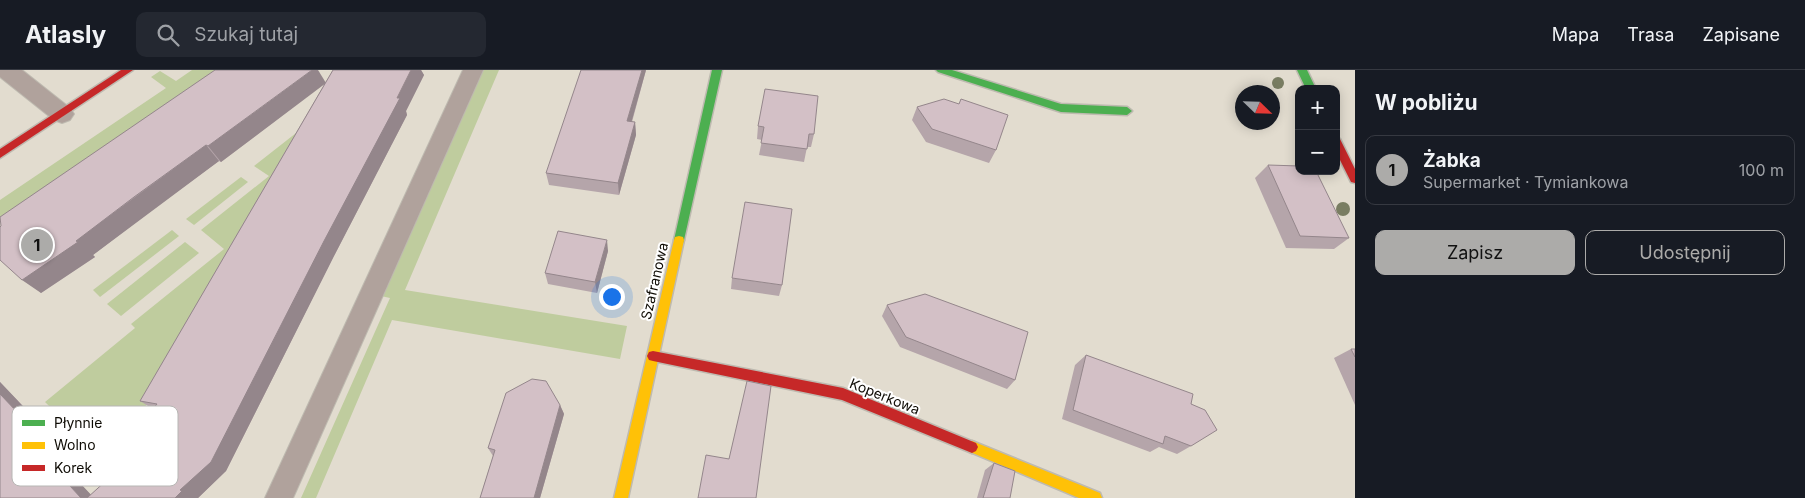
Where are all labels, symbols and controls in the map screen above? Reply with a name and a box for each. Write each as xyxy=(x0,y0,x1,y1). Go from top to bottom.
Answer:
search box xyxy=(136,12,486,57)
text: Atlasly xyxy=(25,20,106,49)
icon: search xyxy=(154,21,182,49)
text: Szukaj tutaj xyxy=(194,23,298,46)
text: Mapa xyxy=(1552,24,1599,45)
text: Trasa xyxy=(1627,24,1674,45)
text: Zapisane xyxy=(1702,24,1780,45)
north arrow xyxy=(1235,85,1280,130)
map controls xyxy=(1295,85,1340,175)
button: + xyxy=(1295,85,1340,130)
text: W pobliżu xyxy=(1375,90,1478,115)
button: − xyxy=(1295,130,1340,175)
text: Żabka xyxy=(1423,149,1481,172)
text: 1 xyxy=(1389,160,1395,180)
text: 100 m xyxy=(1739,160,1784,180)
text: Supermarket · Tymiankowa xyxy=(1423,172,1628,192)
pin: 1 xyxy=(21,226,53,264)
button: Zapisz xyxy=(1375,230,1575,275)
button: Udostępnij xyxy=(1585,230,1785,275)
street label: Szafranowa xyxy=(637,241,671,321)
your location xyxy=(599,284,625,310)
street label: Koperkowa xyxy=(847,374,923,418)
legend xyxy=(12,406,178,486)
text: Płynnie xyxy=(54,414,102,431)
text: Wolno xyxy=(54,436,96,453)
text: Korek xyxy=(54,459,92,476)

